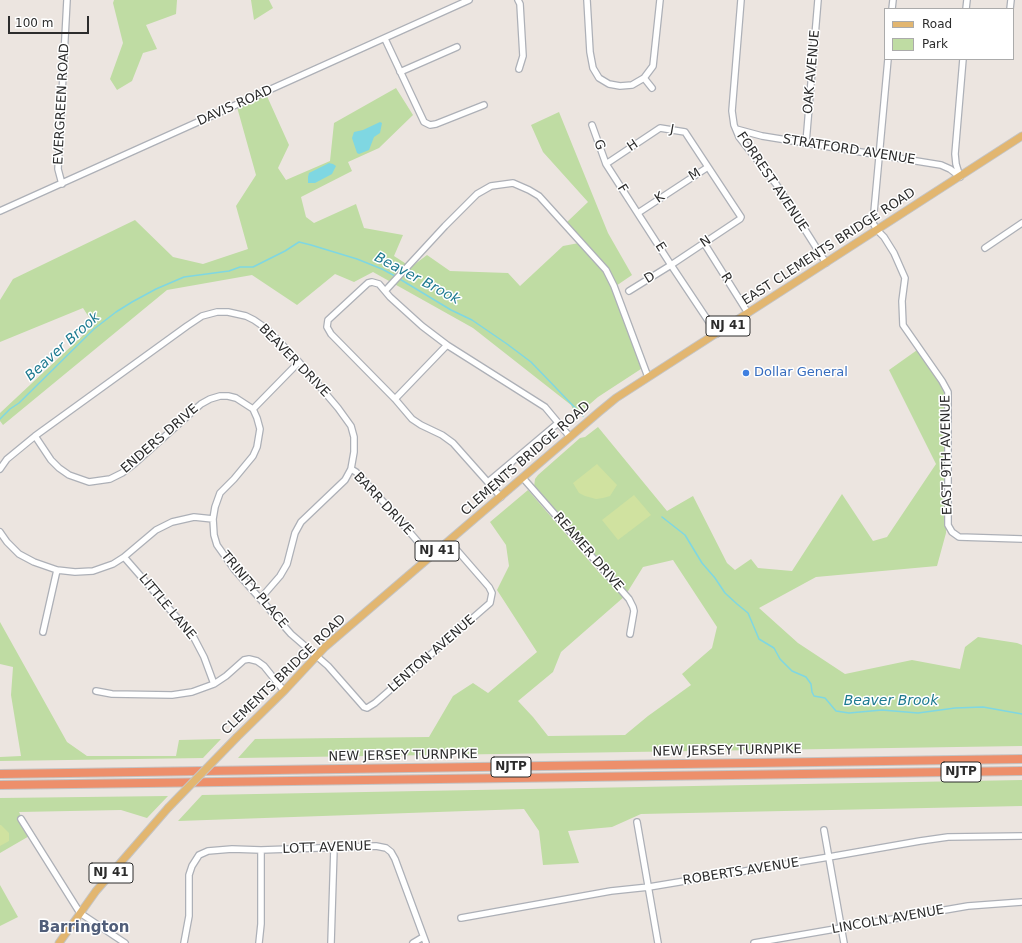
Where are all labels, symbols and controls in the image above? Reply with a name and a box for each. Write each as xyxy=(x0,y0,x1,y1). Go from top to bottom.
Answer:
scale bar xyxy=(10,8,91,34)
legend xyxy=(884,8,1014,60)
text: 100 m xyxy=(15,16,53,30)
text: Road xyxy=(922,17,952,31)
street label: OAK AVENUE xyxy=(801,29,823,115)
text: Park xyxy=(922,37,948,51)
street label: EVERGREEN ROAD xyxy=(51,43,73,165)
street label: DAVIS ROAD xyxy=(195,82,275,130)
street label: J xyxy=(669,122,675,138)
street label: FORREST AVENUE xyxy=(733,129,811,235)
street label: STRATFORD AVENUE xyxy=(782,132,916,168)
street label: H xyxy=(625,137,641,155)
street label: G xyxy=(590,138,608,152)
street label: M xyxy=(686,165,704,185)
street label: F xyxy=(613,182,631,196)
street label: EAST CLEMENTS BRIDGE ROAD xyxy=(739,185,919,309)
street label: K xyxy=(652,189,668,207)
street label: N xyxy=(698,233,714,251)
street label: E xyxy=(651,239,669,255)
water label: Beaver Brook xyxy=(371,249,463,309)
street label: D xyxy=(642,269,658,287)
street label: R xyxy=(717,270,735,286)
water label: Beaver Brook xyxy=(22,309,104,385)
road number: NJ 41 xyxy=(706,316,750,336)
street label: BEAVER DRIVE xyxy=(255,321,333,401)
place label: Dollar General xyxy=(754,365,848,381)
marker: Dollar General xyxy=(741,368,751,378)
street label: EAST 9TH AVENUE xyxy=(938,395,956,515)
street label: CLEMENTS BRIDGE ROAD xyxy=(458,399,594,519)
street label: ENDERS DRIVE xyxy=(118,401,202,477)
street label: BARR DRIVE xyxy=(350,469,416,539)
street label: REAMER DRIVE xyxy=(550,510,626,594)
road number: NJ 41 xyxy=(415,541,459,561)
street label: TRINITY PLACE xyxy=(217,548,291,632)
street label: LITTLE LANE xyxy=(135,571,199,643)
street label: CLEMENTS BRIDGE ROAD xyxy=(219,612,349,738)
street label: LENTON AVENUE xyxy=(385,612,479,696)
water label: Beaver Brook xyxy=(844,693,938,709)
street label: NEW JERSEY TURNPIKE xyxy=(652,742,802,760)
street label: NEW JERSEY TURNPIKE xyxy=(328,747,478,765)
road number: NJTP xyxy=(491,757,531,777)
road number: NJTP xyxy=(941,762,981,782)
street label: LOTT AVENUE xyxy=(282,839,372,857)
street label: ROBERTS AVENUE xyxy=(682,855,800,889)
road number: NJ 41 xyxy=(89,863,133,883)
street label: LINCOLN AVENUE xyxy=(831,902,945,938)
district label: Barrington xyxy=(38,919,130,937)

